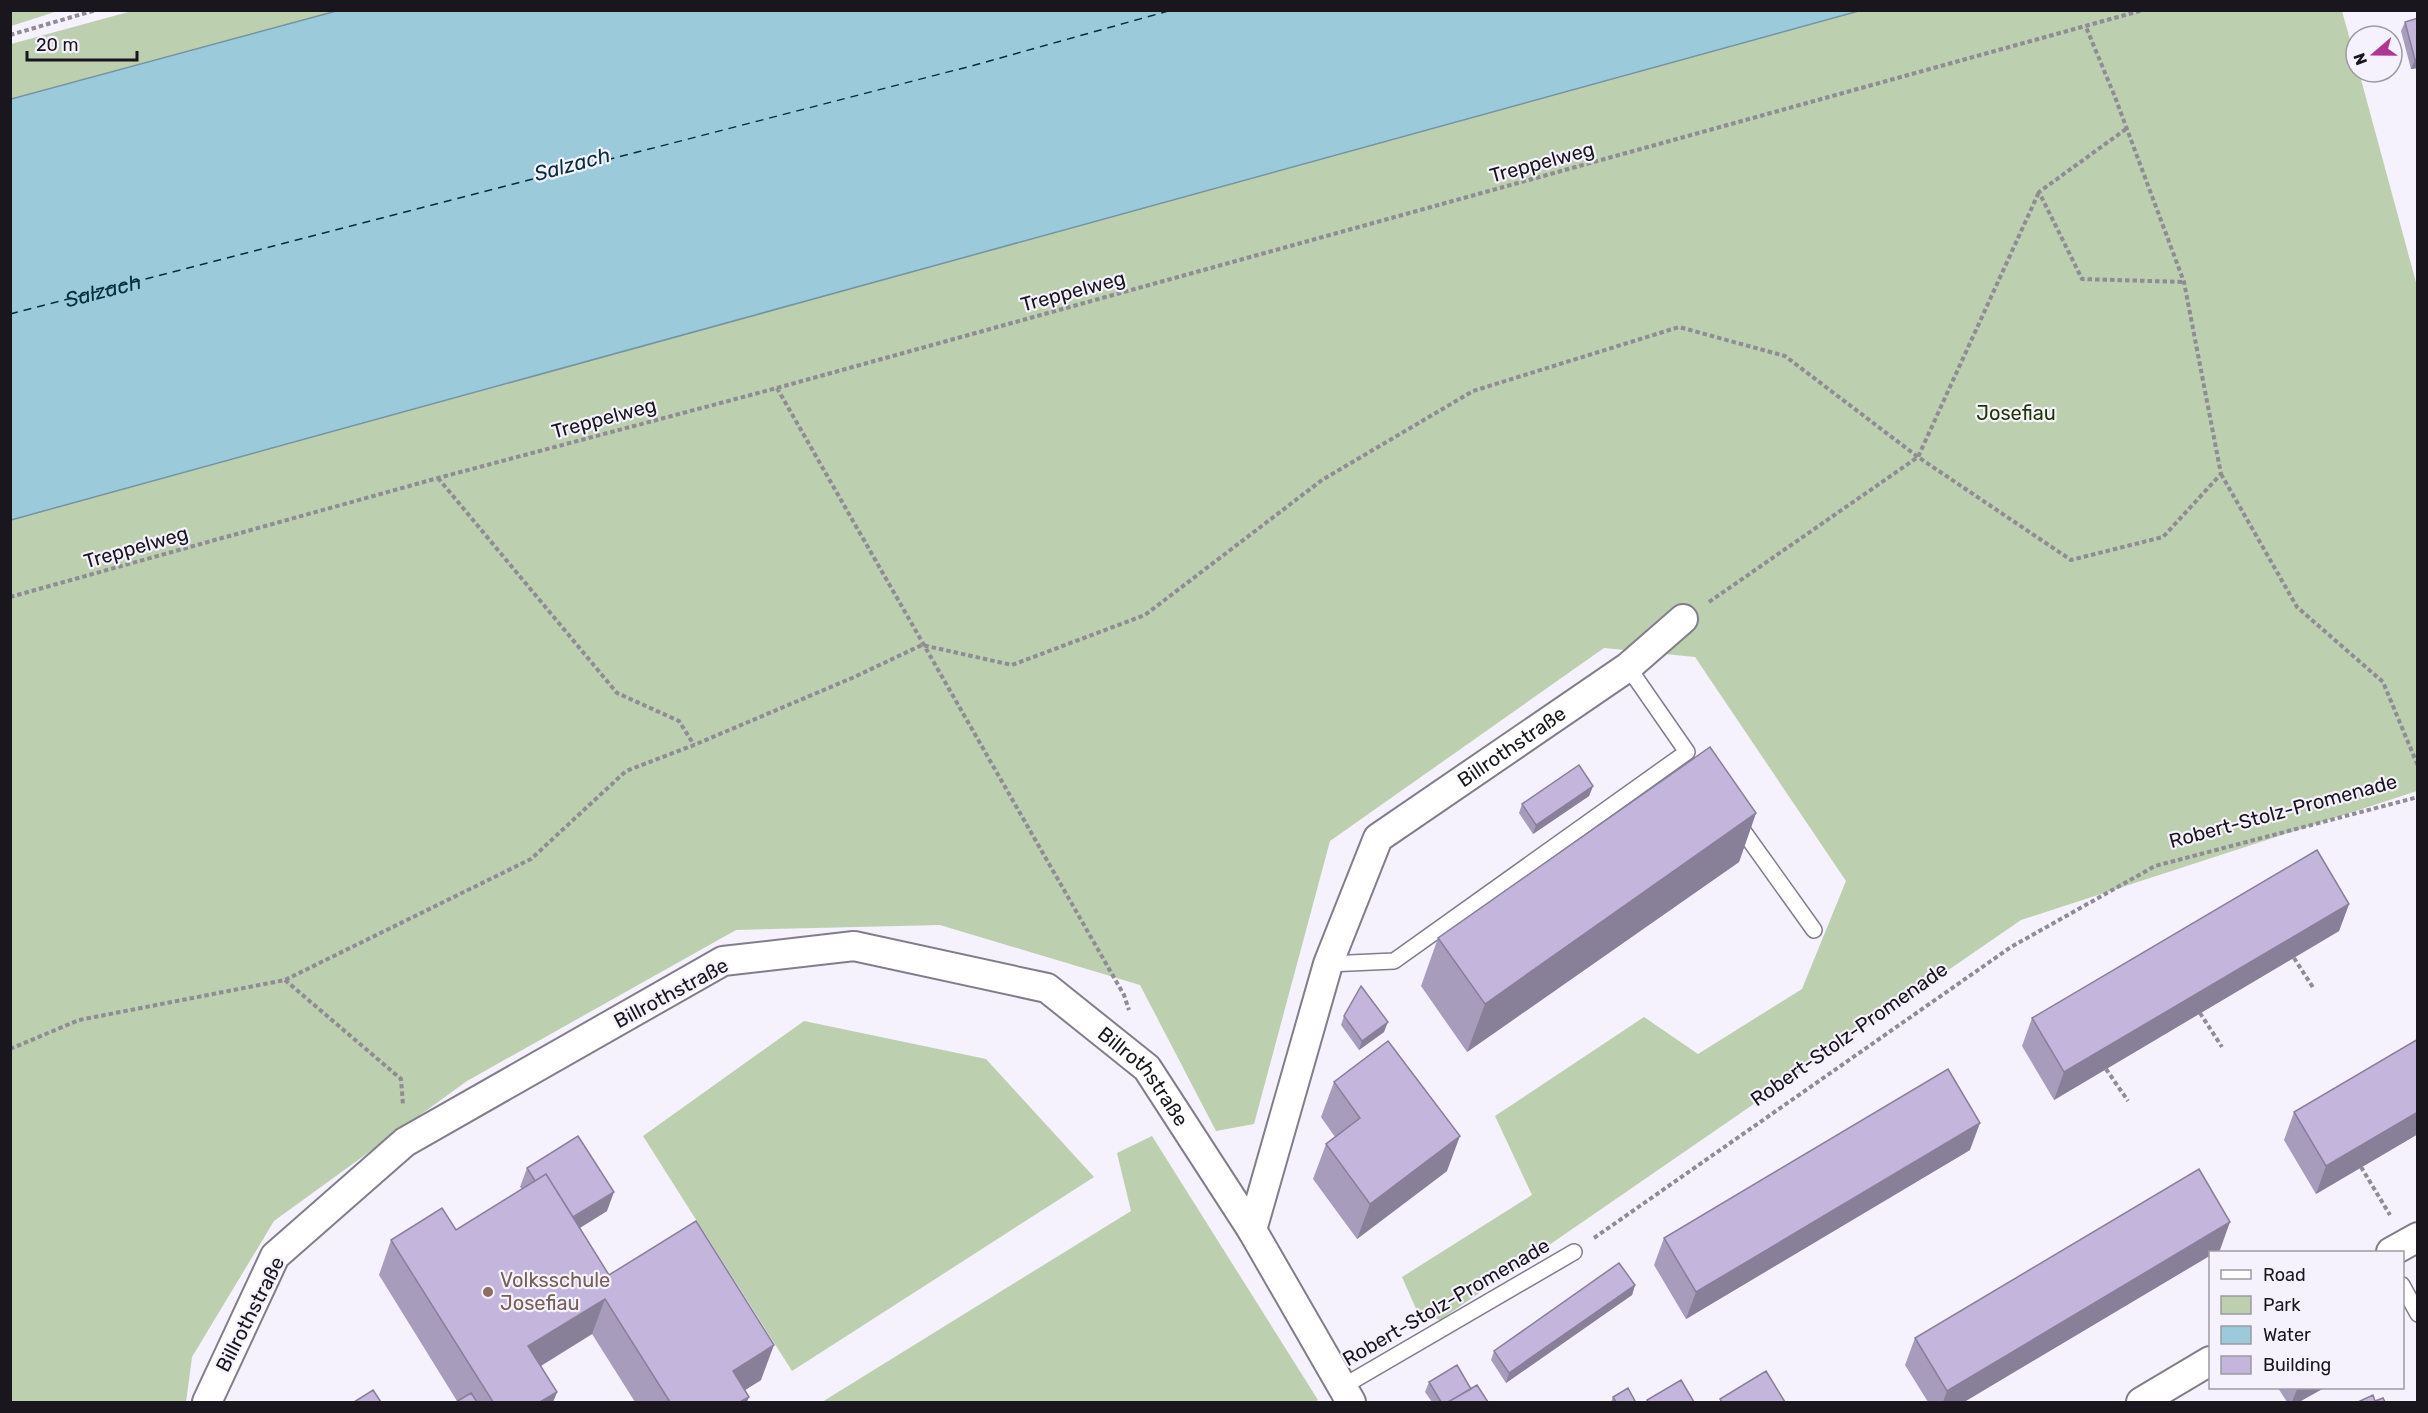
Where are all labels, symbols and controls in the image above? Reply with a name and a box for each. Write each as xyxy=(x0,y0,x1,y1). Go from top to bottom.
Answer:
scale bar xyxy=(27,24,136,62)
north arrow xyxy=(2344,24,2404,84)
text: 20 m xyxy=(36,34,78,56)
text: N xyxy=(2349,50,2371,68)
street label: Treppelweg xyxy=(1487,137,1597,187)
water label: Salzach xyxy=(531,142,613,186)
street label: Treppelweg xyxy=(1018,266,1128,316)
water label: Salzach xyxy=(62,268,144,312)
street label: Treppelweg xyxy=(549,393,659,443)
park label: Josefiau xyxy=(1976,401,2056,425)
street label: Treppelweg xyxy=(81,521,191,573)
street label: Billrothstraße xyxy=(1453,701,1570,792)
street label: Robert-Stolz-Promenade xyxy=(2166,769,2400,853)
street label: Billrothstraße xyxy=(610,953,732,1033)
street label: Robert-Stolz-Promenade xyxy=(1746,957,1952,1111)
street label: Billrothstraße xyxy=(1093,1022,1193,1131)
street label: Robert-Stolz-Promenade xyxy=(1338,1233,1554,1371)
legend xyxy=(2209,1251,2404,1389)
street label: Billrothstraße xyxy=(211,1252,289,1376)
text: Road xyxy=(2263,1264,2306,1286)
place label: Volksschule Josefiau xyxy=(500,1268,610,1315)
marker: Volksschule Josefiau xyxy=(481,1285,495,1299)
text: Park xyxy=(2263,1294,2301,1316)
text: Water xyxy=(2263,1324,2311,1346)
text: Building xyxy=(2263,1354,2331,1376)

